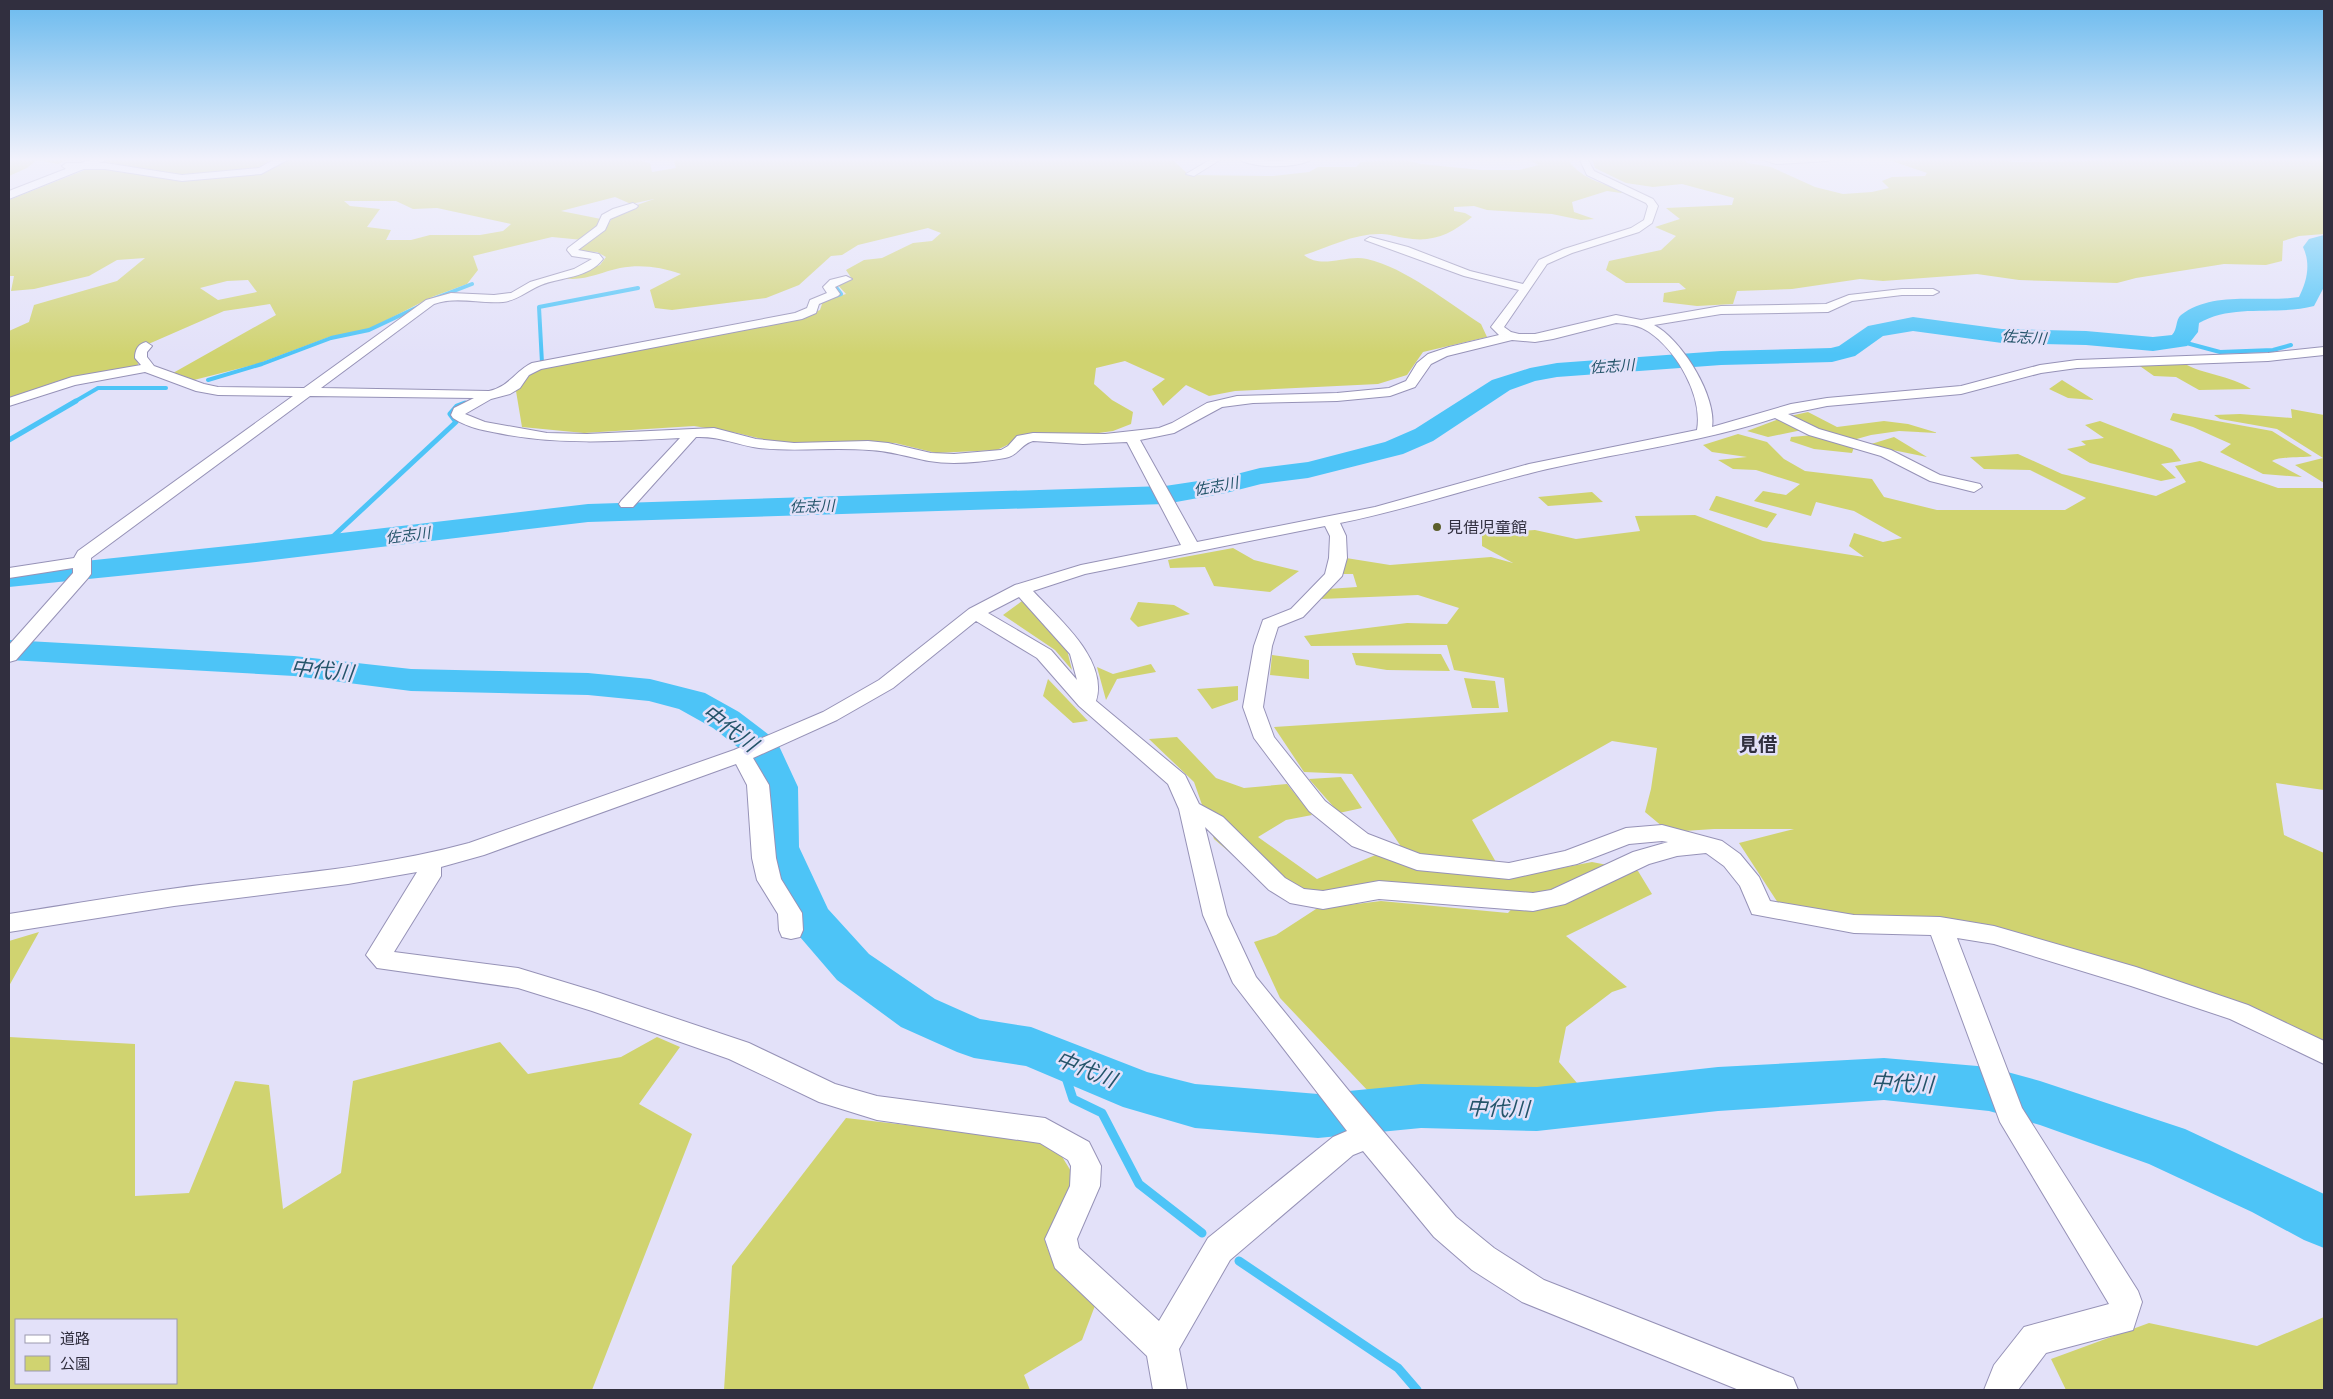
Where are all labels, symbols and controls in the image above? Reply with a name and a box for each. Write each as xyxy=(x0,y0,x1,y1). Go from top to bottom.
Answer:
water label: 佐志川 xyxy=(2001,326,2049,348)
water label: 佐志川 xyxy=(1589,355,1637,377)
water label: 佐志川 xyxy=(1192,472,1242,499)
water label: 佐志川 xyxy=(789,496,837,516)
place label: 見借児童館 xyxy=(1447,517,1527,537)
marker: 見借児童館 xyxy=(1431,521,1443,533)
water label: 佐志川 xyxy=(385,523,433,547)
water label: 中代川 xyxy=(289,654,357,686)
water label: 中代川 xyxy=(697,699,764,758)
district label: 見借 xyxy=(1739,733,1777,756)
water label: 中代川 xyxy=(1052,1046,1122,1093)
water label: 中代川 xyxy=(1870,1069,1936,1097)
water label: 中代川 xyxy=(1466,1094,1532,1122)
legend xyxy=(15,1319,178,1384)
text: 道路 xyxy=(60,1329,90,1348)
text: 公園 xyxy=(60,1354,90,1373)

